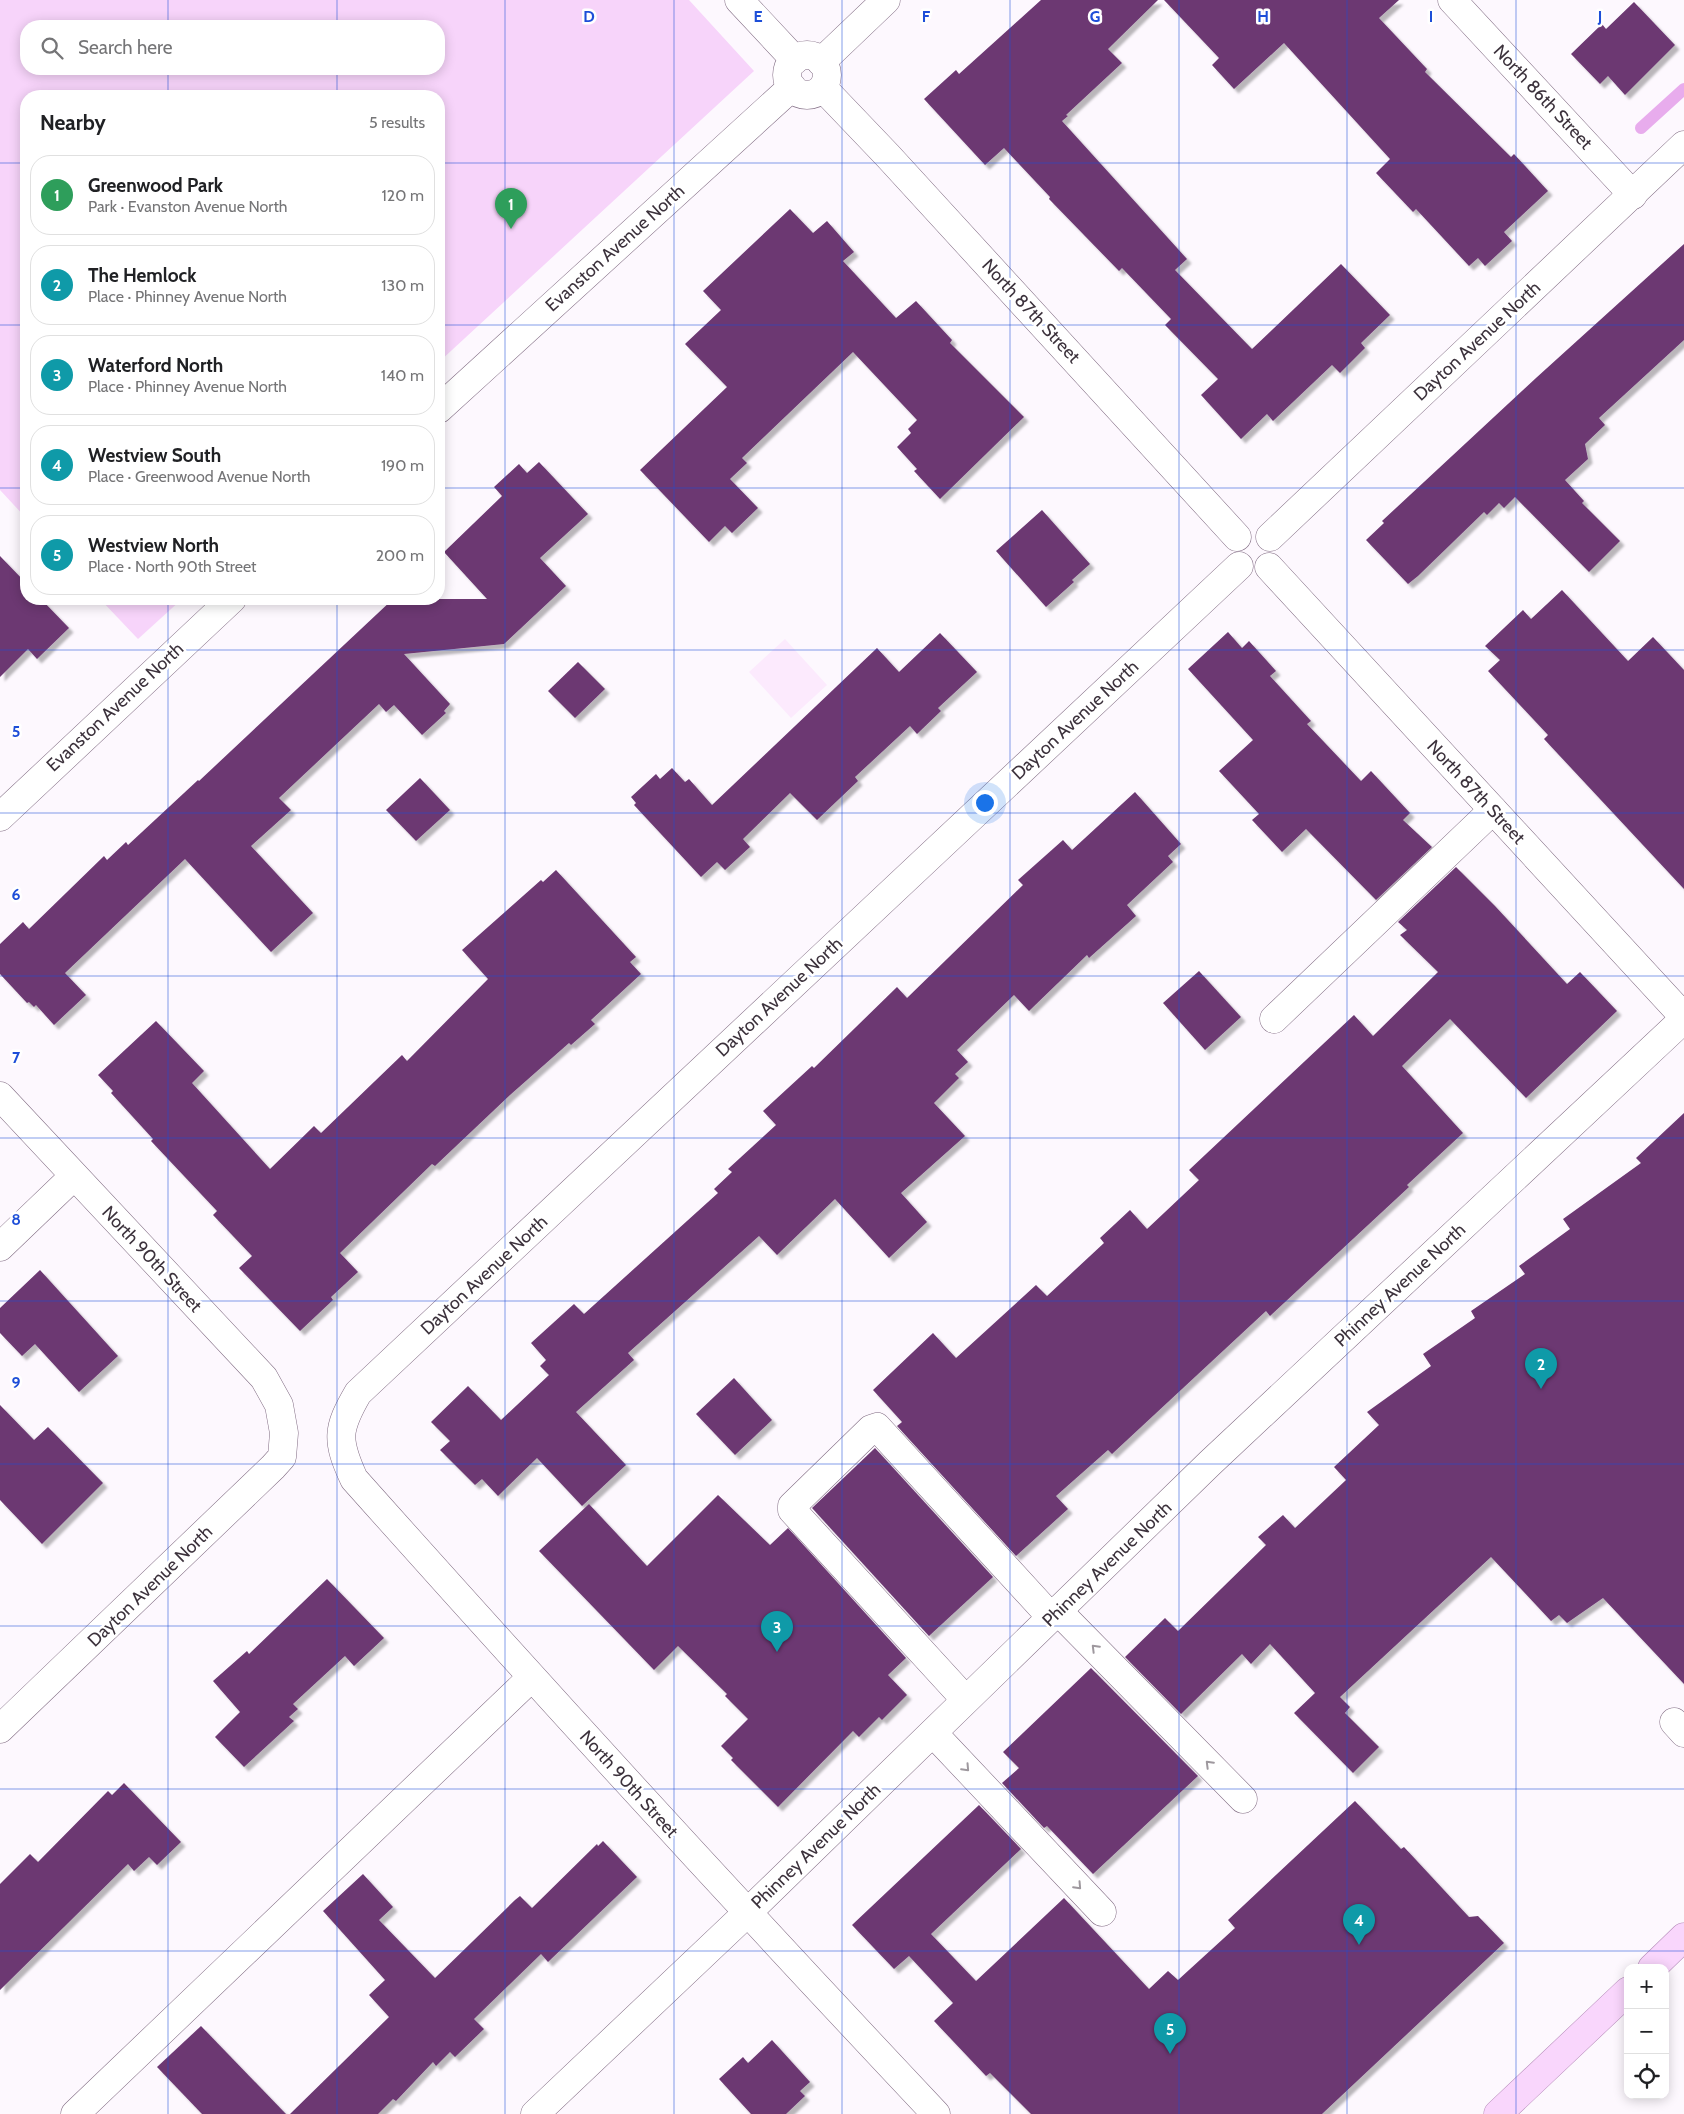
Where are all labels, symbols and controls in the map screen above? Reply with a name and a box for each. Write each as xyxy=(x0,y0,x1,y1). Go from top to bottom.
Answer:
text: D xyxy=(583,7,595,26)
text: E xyxy=(753,7,763,26)
text: F xyxy=(922,7,931,26)
text: G xyxy=(1090,7,1100,26)
text: H xyxy=(1257,7,1269,26)
text: I xyxy=(1429,7,1433,26)
text: J xyxy=(1597,7,1602,26)
search box xyxy=(20,20,445,75)
icon: search xyxy=(38,34,66,62)
text: Search here xyxy=(78,36,172,59)
street label: North 86th Street xyxy=(1489,40,1597,154)
text: Nearby xyxy=(40,110,106,135)
text: 5 results xyxy=(369,113,425,132)
text: Greenwood Park xyxy=(88,174,223,197)
street label: Evanston Avenue North xyxy=(541,180,689,316)
text: 1 xyxy=(54,186,60,205)
text: 120 m xyxy=(382,186,424,205)
pin: 1 xyxy=(495,188,527,229)
text: Park · Evanston Avenue North xyxy=(88,197,287,216)
street label: North 87th Street xyxy=(977,255,1085,367)
text: The Hemlock xyxy=(88,264,196,287)
text: 2 xyxy=(53,276,61,295)
text: 130 m xyxy=(381,276,424,295)
street label: Dayton Avenue North xyxy=(1409,277,1545,405)
text: Place · Phinney Avenue North xyxy=(88,287,287,306)
text: Waterford North xyxy=(88,354,223,377)
text: 3 xyxy=(53,366,61,385)
text: 140 m xyxy=(381,366,424,385)
text: Place · Phinney Avenue North xyxy=(88,377,287,396)
text: Westview South xyxy=(88,444,221,467)
text: 4 xyxy=(52,456,62,475)
text: 190 m xyxy=(381,456,424,475)
text: Place · Greenwood Avenue North xyxy=(88,467,310,486)
text: Westview North xyxy=(88,534,219,557)
text: 5 xyxy=(53,546,61,565)
text: 200 m xyxy=(376,546,424,565)
text: Place · North 90th Street xyxy=(88,557,256,576)
street label: Evanston Avenue North xyxy=(42,638,188,776)
street label: Dayton Avenue North xyxy=(1007,656,1143,784)
text: 5 xyxy=(12,722,20,741)
street label: North 87th Street xyxy=(1422,736,1530,848)
your location xyxy=(972,790,998,816)
text: 6 xyxy=(12,885,21,904)
street label: Dayton Avenue North xyxy=(711,933,847,1061)
text: 7 xyxy=(12,1048,21,1067)
street label: North 90th Street xyxy=(97,1201,207,1317)
text: 8 xyxy=(11,1210,21,1229)
street label: Dayton Avenue North xyxy=(416,1211,552,1339)
street label: Phinney Avenue North xyxy=(1330,1219,1470,1351)
pin: 2 xyxy=(1525,1348,1557,1389)
text: 9 xyxy=(12,1373,21,1392)
street label: Phinney Avenue North xyxy=(1038,1497,1176,1631)
street label: Dayton Avenue North xyxy=(83,1521,217,1651)
pin: 3 xyxy=(761,1611,793,1652)
one-way arrow xyxy=(1092,1645,1101,1654)
street label: North 90th Street xyxy=(575,1726,683,1842)
one-way arrow xyxy=(1206,1761,1215,1770)
one-way arrow xyxy=(960,1763,969,1772)
street label: Phinney Avenue North xyxy=(747,1779,885,1913)
one-way arrow xyxy=(1072,1881,1081,1890)
pin: 4 xyxy=(1343,1904,1375,1945)
map controls xyxy=(1624,1964,1669,2099)
button: + xyxy=(1624,1964,1669,2009)
button: − xyxy=(1624,2009,1669,2054)
pin: 5 xyxy=(1154,2013,1186,2054)
button: locate xyxy=(1624,2054,1669,2099)

